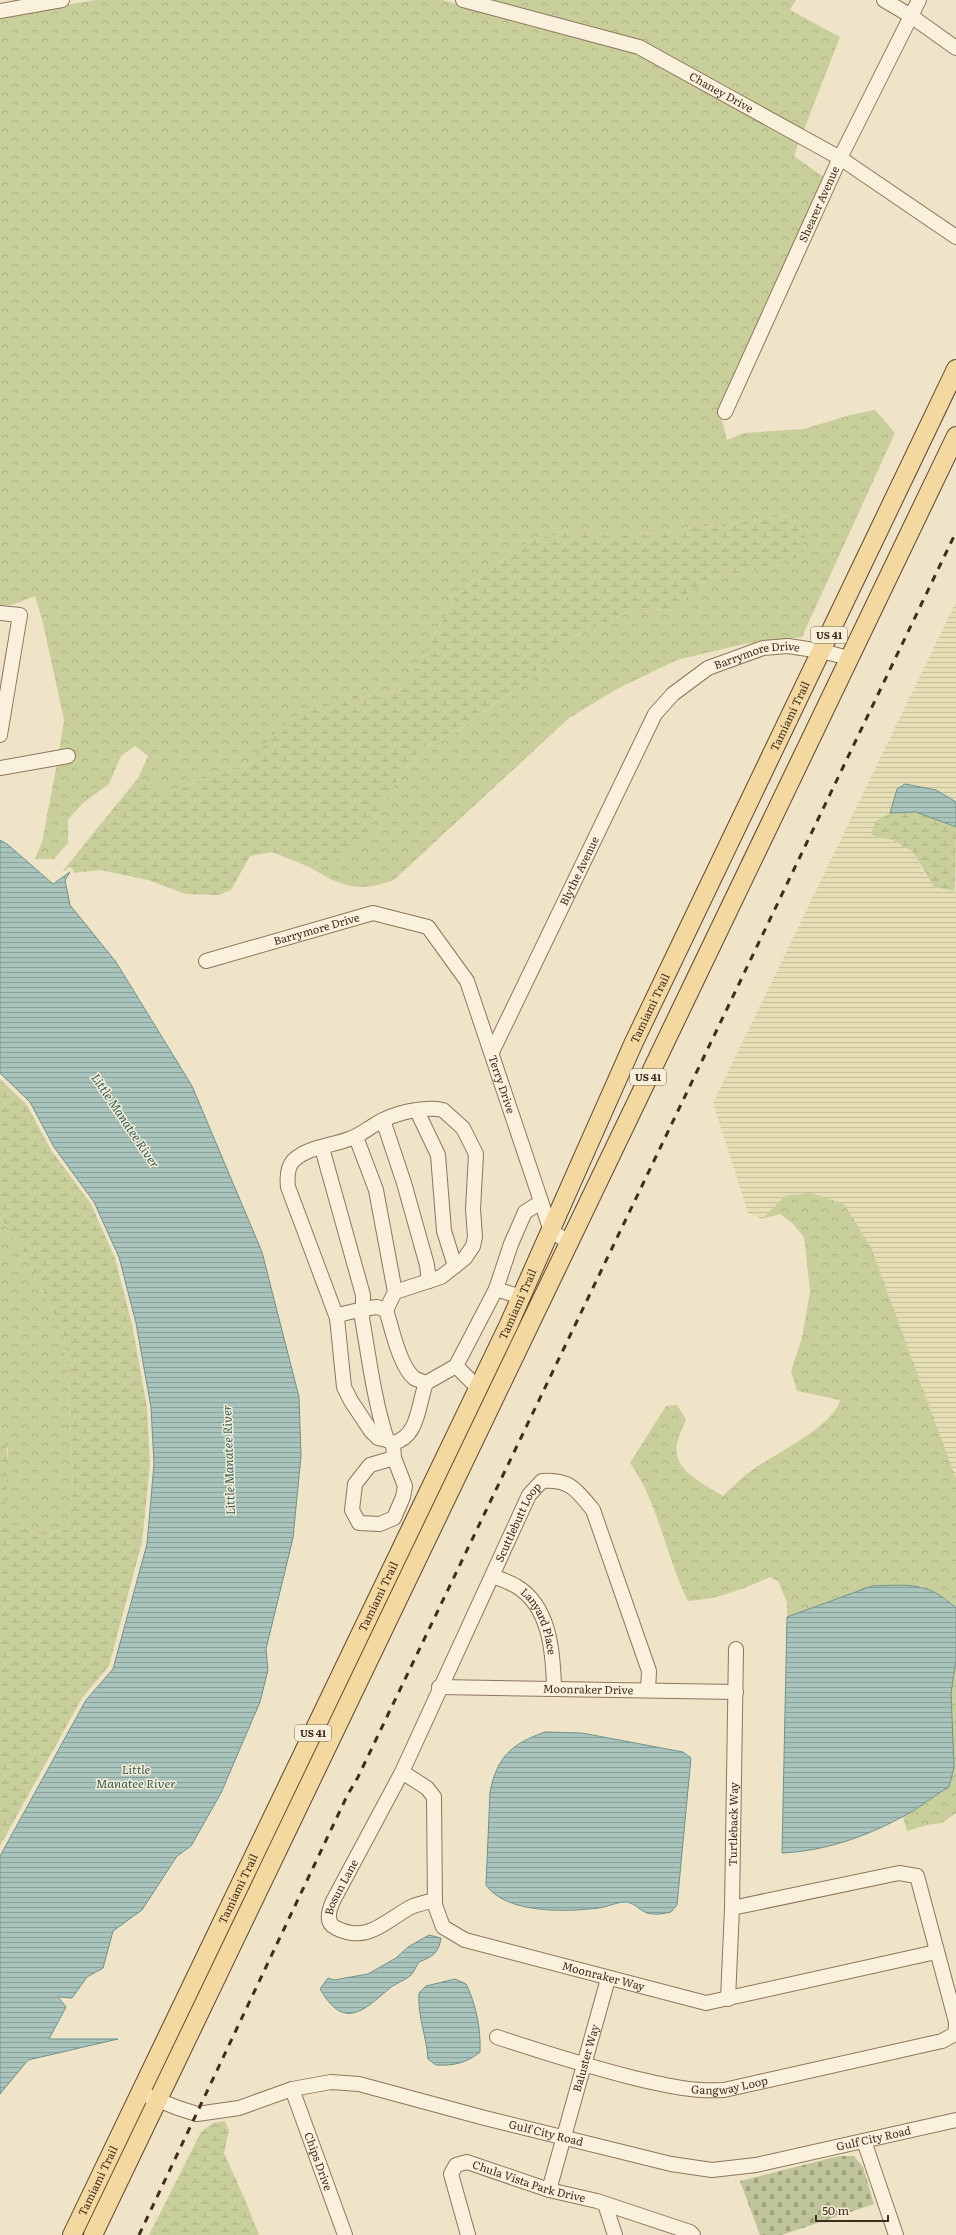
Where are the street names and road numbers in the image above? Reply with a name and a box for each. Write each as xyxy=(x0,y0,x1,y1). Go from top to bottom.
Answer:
street label: Chaney Drive xyxy=(687,67,757,116)
street label: Shearer Avenue xyxy=(794,163,842,245)
road number: US 41 xyxy=(811,627,847,643)
street label: Barrymore Drive xyxy=(711,637,802,672)
street label: Tamiami Trail xyxy=(765,678,813,754)
street label: Blythe Avenue xyxy=(555,833,602,908)
street label: Barrymore Drive xyxy=(271,908,361,948)
street label: Tamiami Trail xyxy=(625,970,673,1046)
street label: Terry Drive xyxy=(485,1052,520,1116)
road number: US 41 xyxy=(630,1069,666,1085)
street label: Tamiami Trail xyxy=(494,1265,540,1342)
street label: Scuttlebutt Loop xyxy=(490,1478,544,1564)
street label: Tamiami Trail xyxy=(354,1558,401,1634)
street label: Lanyard Place xyxy=(518,1583,561,1656)
street label: Moonraker Drive xyxy=(543,1680,634,1697)
road number: US 41 xyxy=(295,1725,331,1741)
street label: Turtleback Way xyxy=(724,1781,741,1866)
street label: Tamiami Trail xyxy=(213,1850,261,1926)
street label: Bosun Lane xyxy=(320,1856,361,1916)
street label: Moonraker Way xyxy=(560,1957,647,1994)
street label: Baluster Way xyxy=(568,2022,602,2093)
street label: Gangway Loop xyxy=(691,2071,769,2097)
street label: Gulf City Road xyxy=(507,2115,585,2149)
street label: Gulf City Road xyxy=(834,2121,913,2154)
street label: Chips Drive xyxy=(301,2129,337,2193)
street label: Tamiami Trail xyxy=(73,2142,121,2218)
street label: Chula Vista Park Drive xyxy=(471,2155,588,2205)

